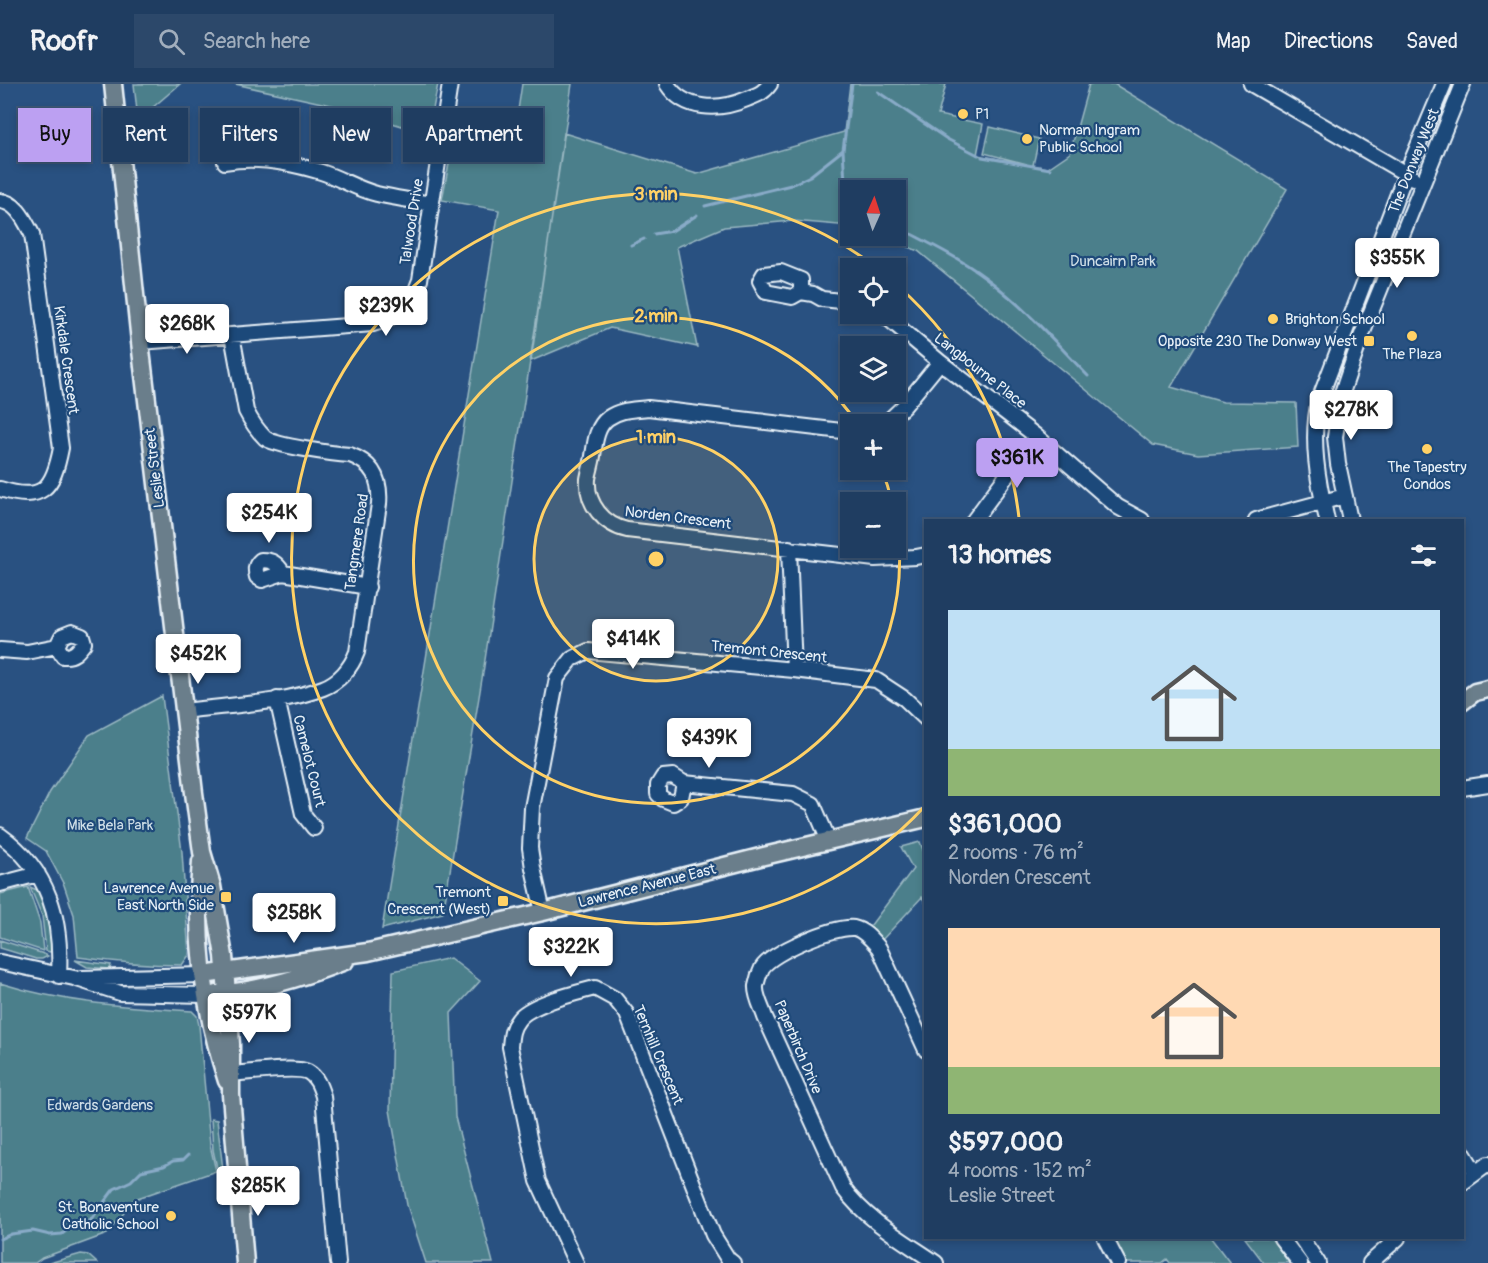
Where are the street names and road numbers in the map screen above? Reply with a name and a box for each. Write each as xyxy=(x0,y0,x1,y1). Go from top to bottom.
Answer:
street label: The Donway West xyxy=(1384,105,1444,216)
street label: Talwood Drive xyxy=(396,177,428,266)
street label: Kirkdale Crescent xyxy=(49,305,83,416)
street label: Langbourne Place xyxy=(930,329,1031,413)
street label: Leslie Street xyxy=(141,426,169,509)
street label: Tangmere Road xyxy=(341,492,373,592)
street label: Norden Crescent xyxy=(624,502,733,534)
street label: Tremont Crescent xyxy=(710,636,829,668)
street label: Camelot Court xyxy=(288,713,330,810)
street label: Lawrence Avenue East xyxy=(576,859,719,912)
street label: Paperbirch Drive xyxy=(770,997,826,1097)
street label: Ternhill Crescent xyxy=(628,1002,688,1109)

